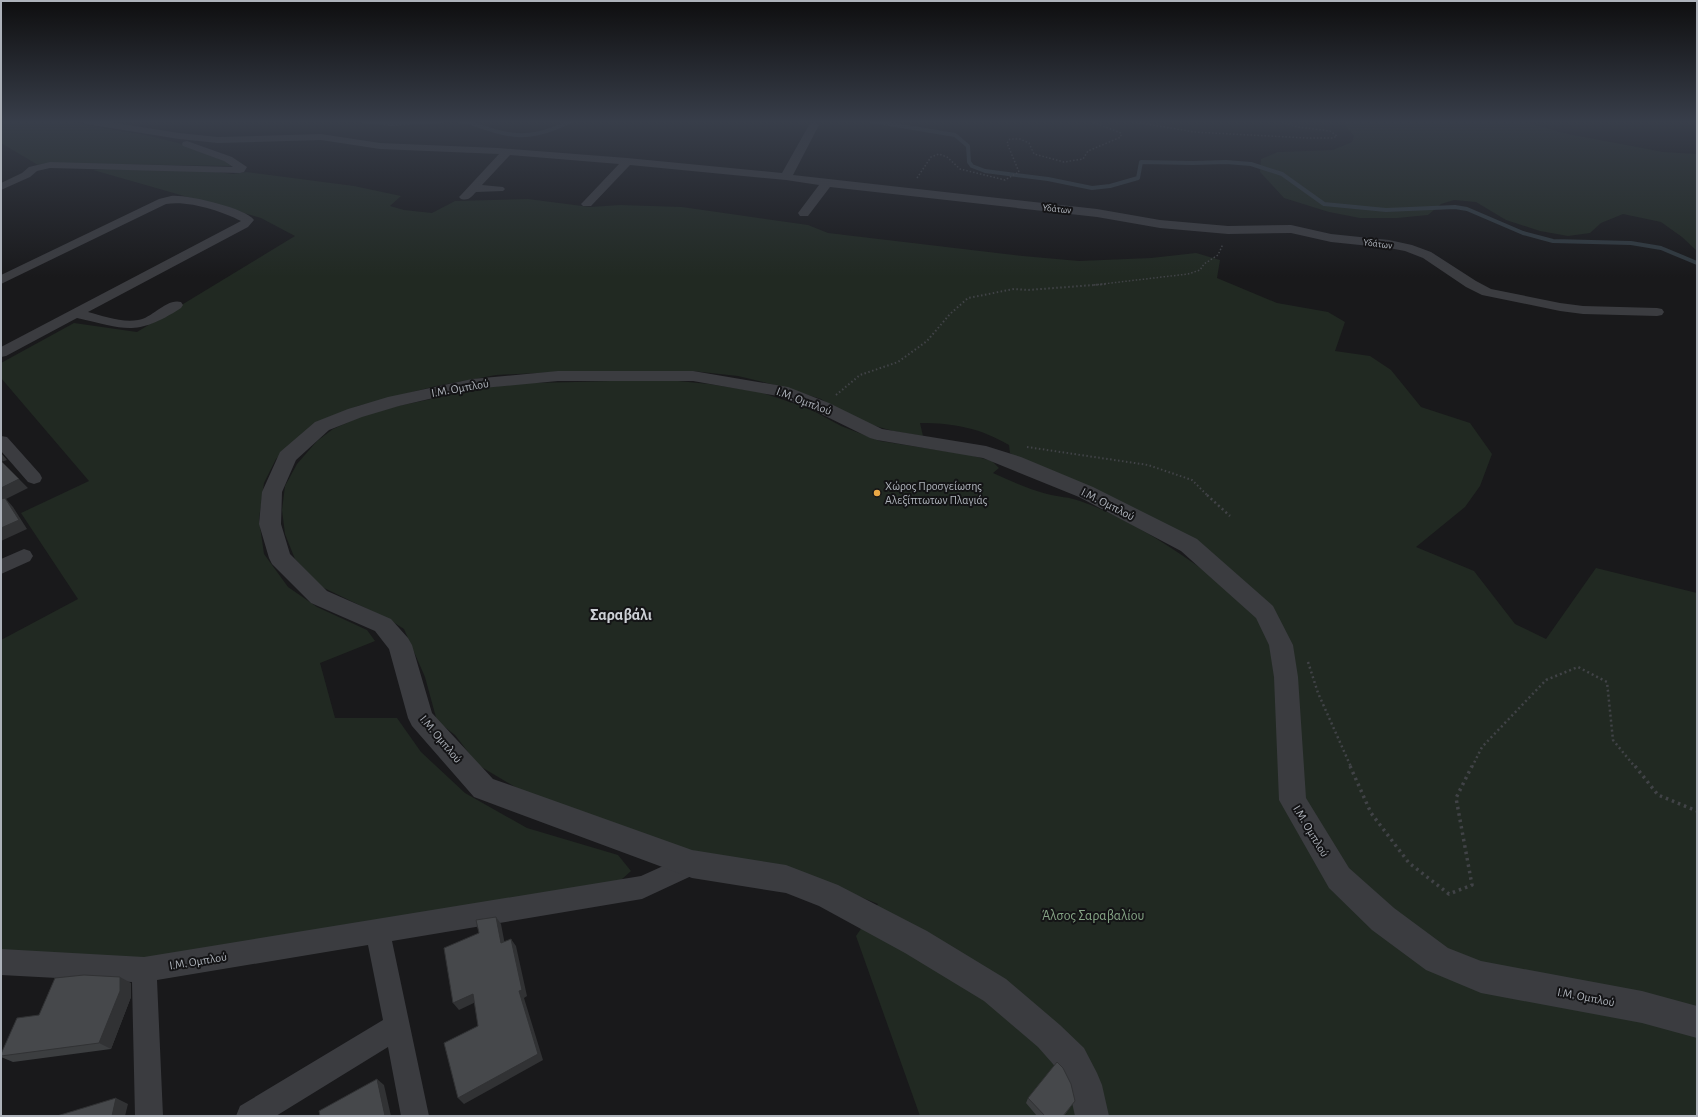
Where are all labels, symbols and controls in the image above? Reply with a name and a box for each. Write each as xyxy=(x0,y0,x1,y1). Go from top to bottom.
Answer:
street label: Υδάτων xyxy=(1042,203,1072,215)
street label: Υδάτων xyxy=(1363,237,1393,251)
street label: Ι.Μ. Ομπλού xyxy=(430,377,490,399)
street label: Ι.Μ. Ομπλού xyxy=(775,385,833,417)
place label: Χώρος Προσγείωσης Αλεξίπτωτων Πλαγιάς xyxy=(885,480,988,507)
street label: Ι.Μ. Ομπλού xyxy=(1079,485,1137,523)
marker: Χώρος Προσγείωσης Αλεξίπτωτων Πλαγιάς xyxy=(872,488,882,498)
district label: Σαραβάλι xyxy=(590,607,652,623)
street label: Ι.Μ. Ομπλού xyxy=(418,713,464,765)
street label: Ι.Μ. Ομπλού xyxy=(1291,803,1331,859)
park label: Άλσος Σαραβαλίου xyxy=(1041,909,1145,923)
street label: Ι.Μ. Ομπλού xyxy=(168,951,228,971)
street label: Ι.Μ. Ομπλού xyxy=(1556,986,1616,1008)

